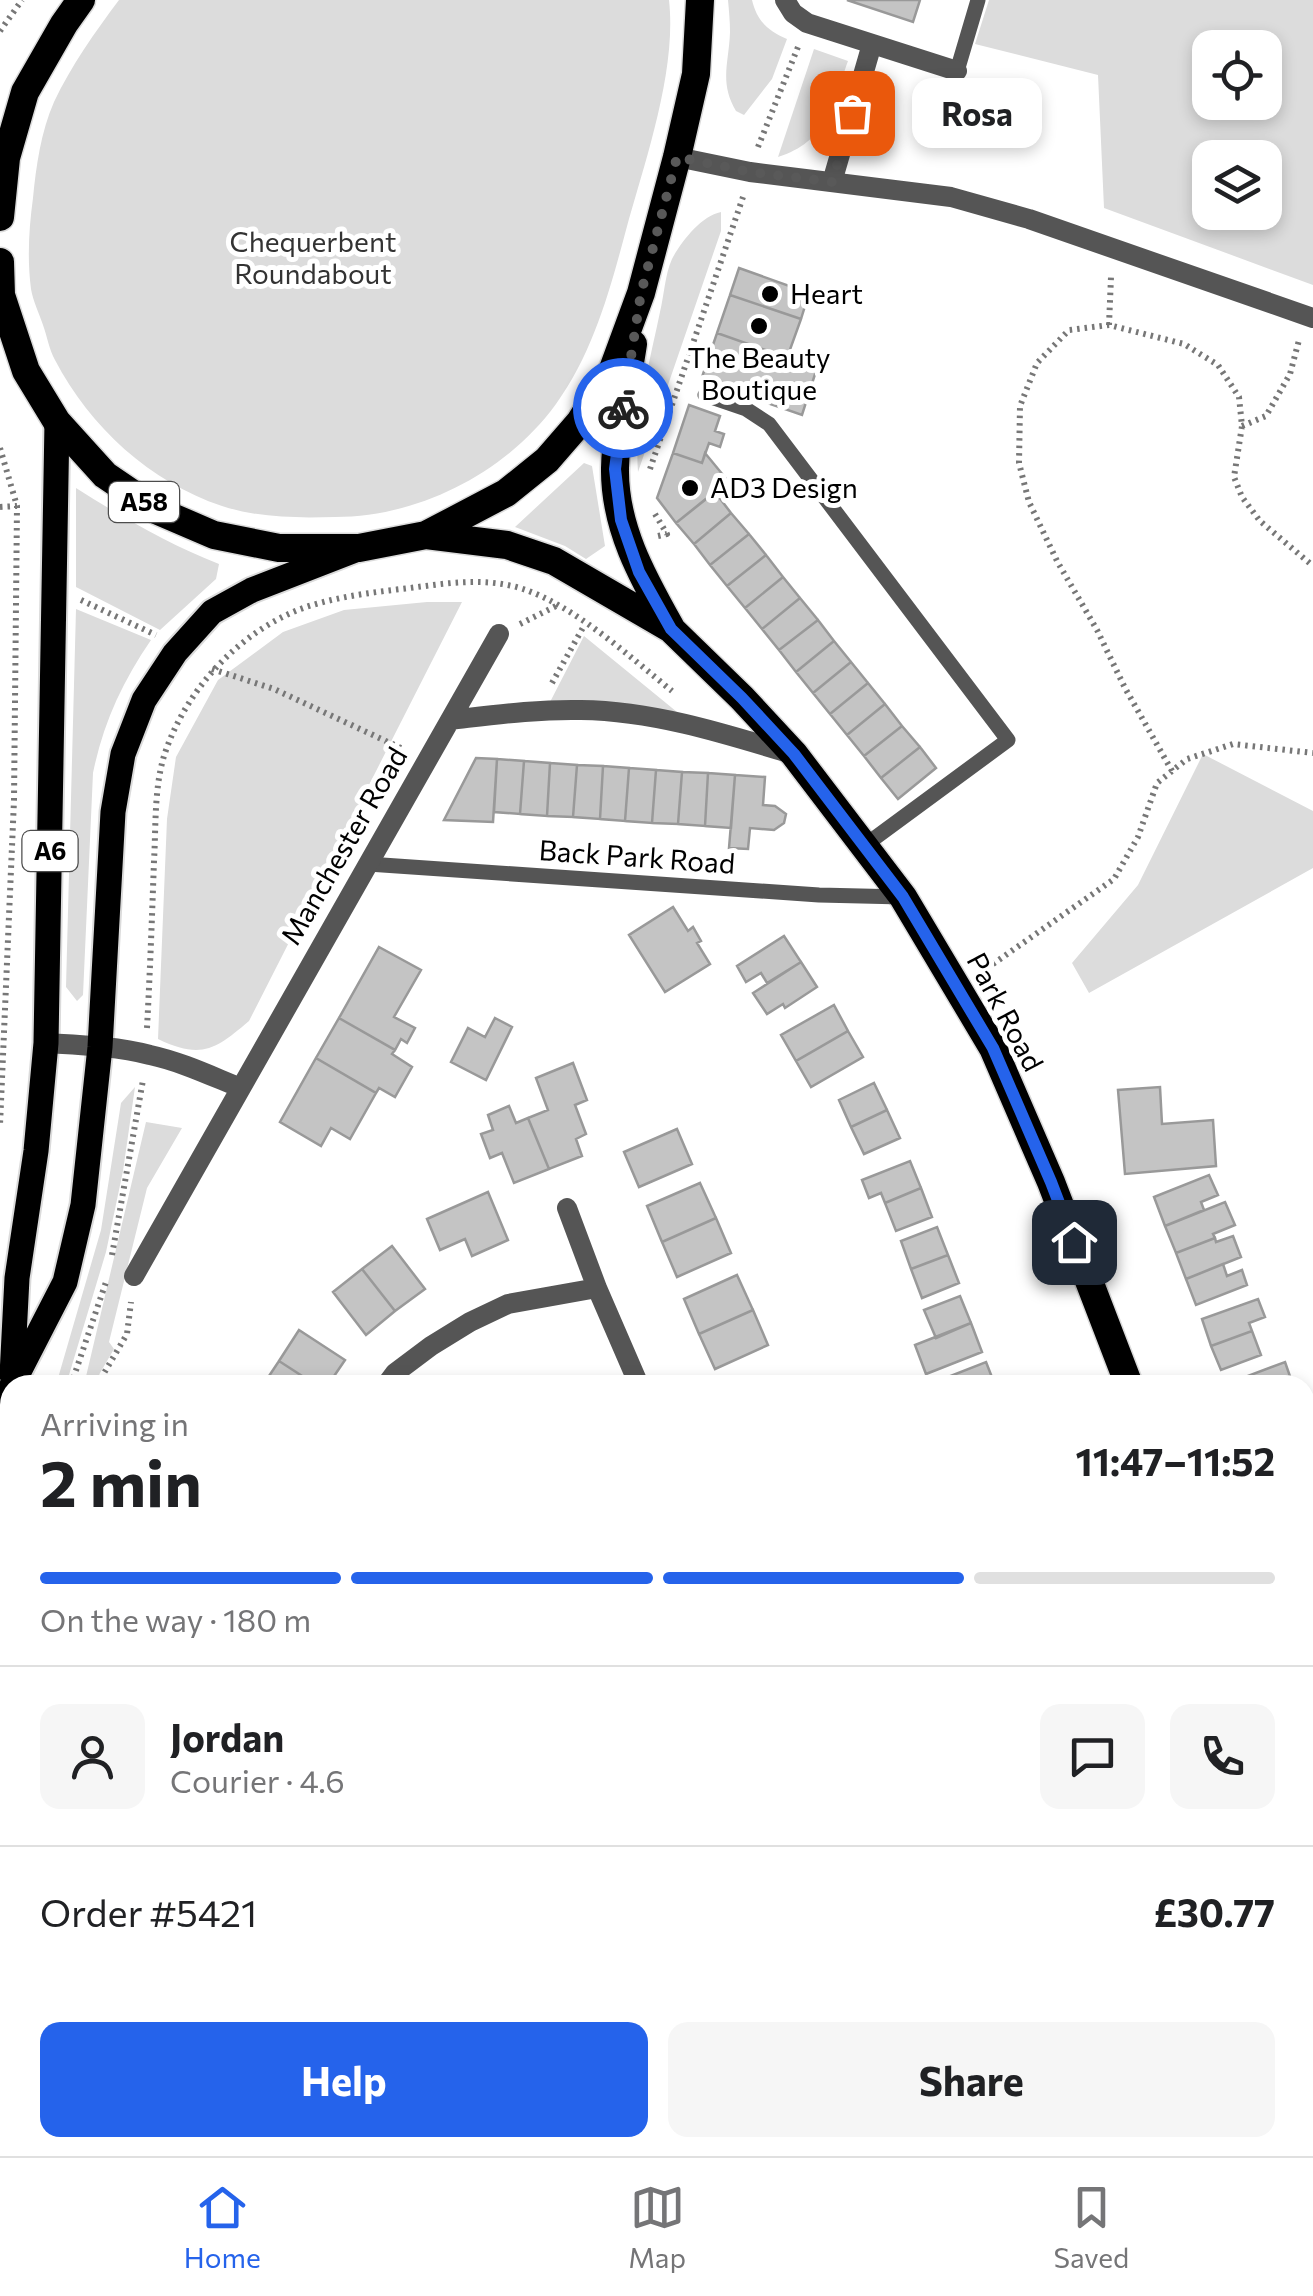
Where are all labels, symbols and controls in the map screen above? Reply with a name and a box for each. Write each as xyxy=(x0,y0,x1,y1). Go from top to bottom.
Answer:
map controls xyxy=(1192,30,1282,230)
button: locate xyxy=(1192,30,1282,120)
pin xyxy=(810,71,895,156)
callout: Rosa xyxy=(912,78,1042,148)
icon: bag xyxy=(825,86,880,141)
text: Rosa xyxy=(941,93,1013,133)
button: layers xyxy=(1192,140,1282,230)
park label: Chequerbent Roundabout xyxy=(230,224,396,290)
place label: Heart xyxy=(790,276,863,310)
marker: Heart xyxy=(759,283,781,305)
marker: The Beauty Boutique xyxy=(748,315,770,337)
place label: The Beauty Boutique xyxy=(687,340,831,406)
courier xyxy=(573,358,673,458)
icon: bike xyxy=(596,381,651,436)
place label: AD3 Design xyxy=(710,470,858,504)
marker: AD3 Design xyxy=(679,477,701,499)
road number: A58 xyxy=(109,482,179,522)
street label: Manchester Road xyxy=(273,741,413,950)
road number: A6 xyxy=(22,831,78,871)
street label: Back Park Road xyxy=(538,832,736,880)
street label: Park Road xyxy=(961,946,1051,1077)
pin xyxy=(1032,1200,1117,1285)
icon: home xyxy=(1047,1215,1102,1270)
text: Arriving in xyxy=(40,1403,189,1443)
text: 11:47–11:52 xyxy=(1076,1437,1275,1484)
text: 2 min xyxy=(40,1441,202,1520)
text: On the way · 180 m xyxy=(40,1599,311,1639)
button: person xyxy=(40,1704,145,1809)
button: chat xyxy=(1040,1704,1145,1809)
button: phone xyxy=(1170,1704,1275,1809)
text: Jordan xyxy=(170,1713,284,1760)
text: Courier · 4.6 xyxy=(170,1760,345,1800)
text: Order #5421 xyxy=(40,1888,257,1935)
text: £30.77 xyxy=(1154,1888,1275,1935)
button: Help xyxy=(40,2022,648,2137)
button: Share xyxy=(668,2022,1275,2137)
tab: Home xyxy=(184,2180,261,2274)
tab: Map xyxy=(628,2180,686,2274)
tab: Saved xyxy=(1054,2180,1129,2274)

